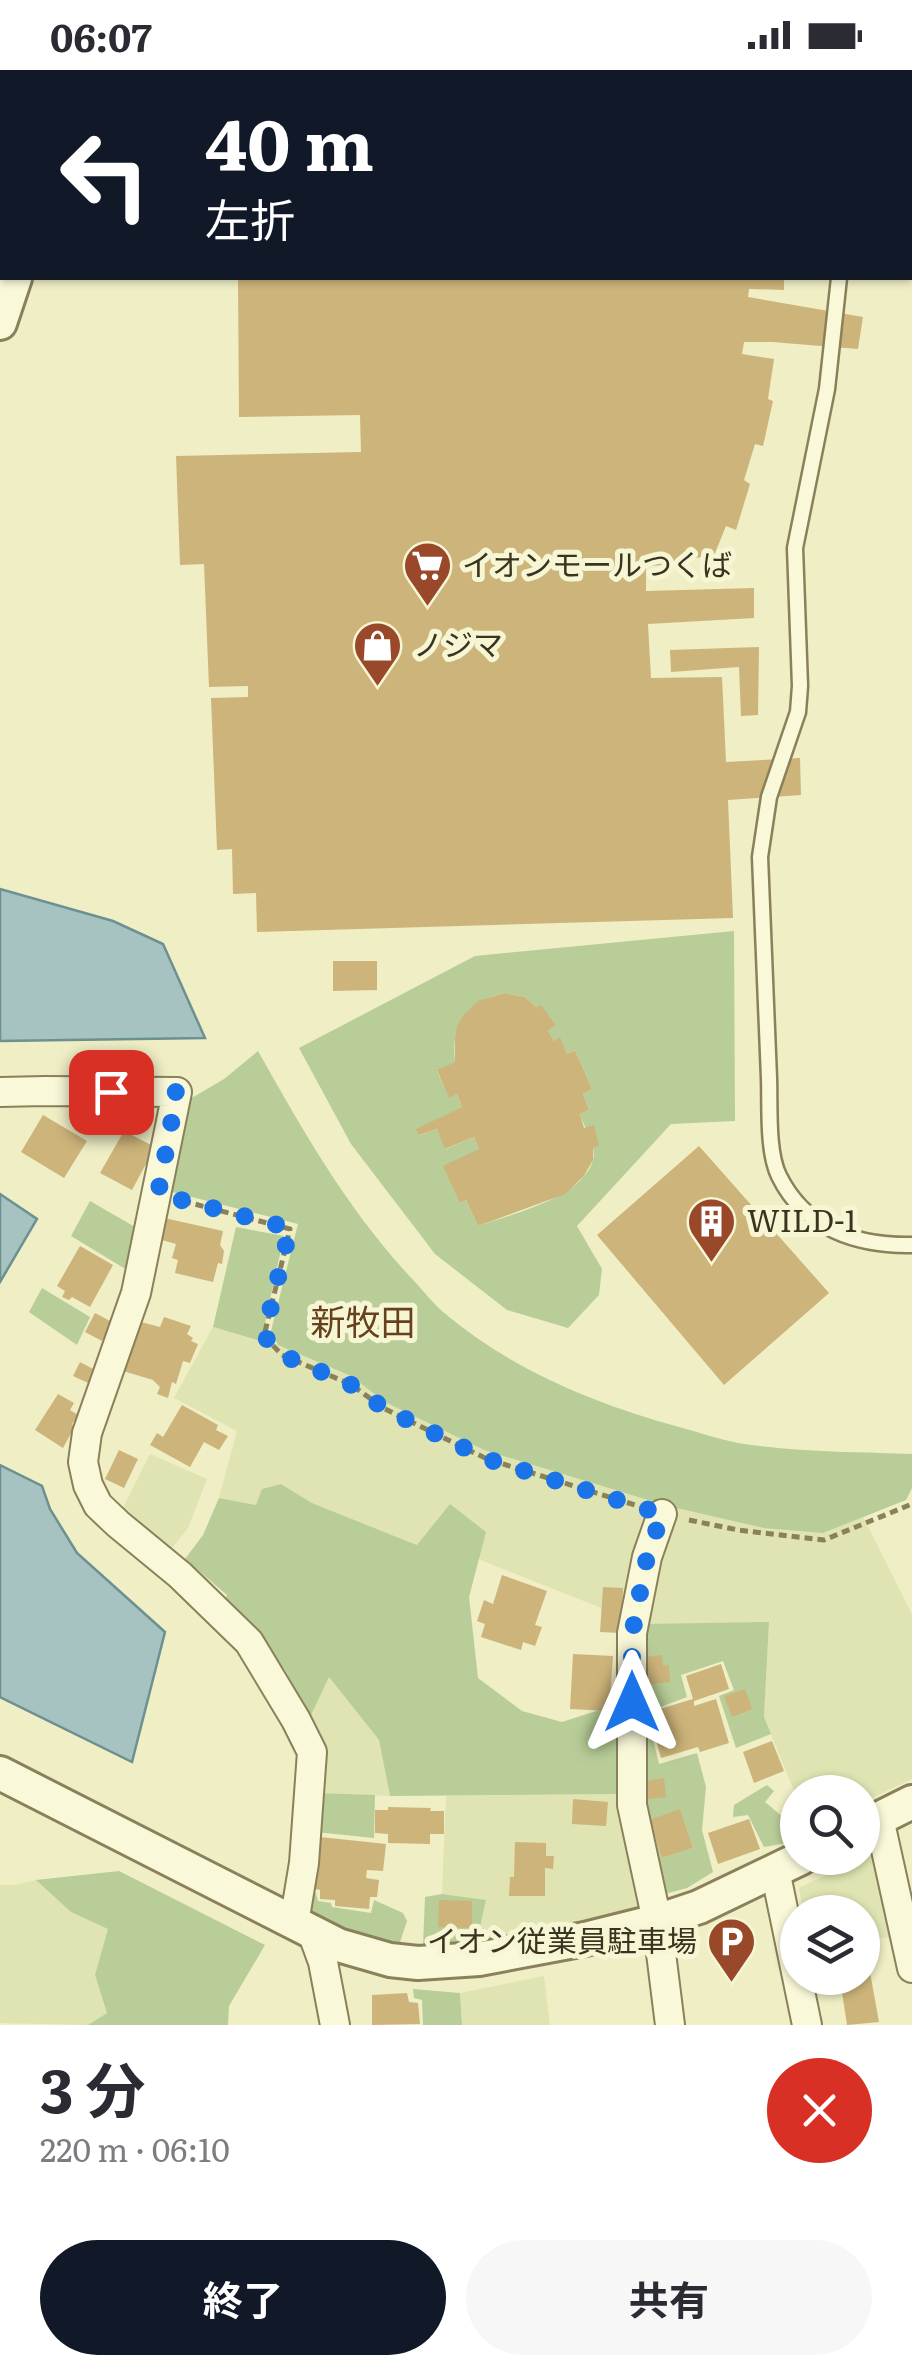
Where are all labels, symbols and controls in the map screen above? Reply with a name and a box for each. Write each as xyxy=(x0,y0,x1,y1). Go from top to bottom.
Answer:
text: 06:07 xyxy=(50,7,152,64)
text: 40 m xyxy=(205,89,374,193)
icon: left xyxy=(40,110,170,240)
text: 左折 xyxy=(205,184,295,251)
supermarket icon: イオンモールつくば xyxy=(401,540,453,608)
place label: イオンモールつくば xyxy=(462,541,732,585)
shop icon: ノジマ xyxy=(352,620,404,688)
place label: ノジマ xyxy=(413,621,503,665)
pin xyxy=(69,1050,154,1135)
icon: arrive xyxy=(84,1065,139,1120)
building icon: WILD-1 xyxy=(686,1196,738,1264)
place label: WILD-1 xyxy=(747,1197,857,1241)
district label: 新牧田 xyxy=(310,1294,416,1346)
position arrow xyxy=(580,1650,684,1754)
map controls xyxy=(780,1775,880,1995)
button: search xyxy=(780,1775,880,1875)
button: layers xyxy=(780,1895,880,1995)
parking icon: イオン従業員駐車場 xyxy=(706,1916,758,1984)
place label: イオン従業員駐車場 xyxy=(427,1917,697,1961)
text: 3 分 xyxy=(40,2042,145,2131)
button: close xyxy=(767,2058,872,2163)
text: 220 m · 06:10 xyxy=(40,2124,230,2172)
button: 終了 xyxy=(40,2240,446,2355)
button: 共有 xyxy=(466,2240,872,2355)

